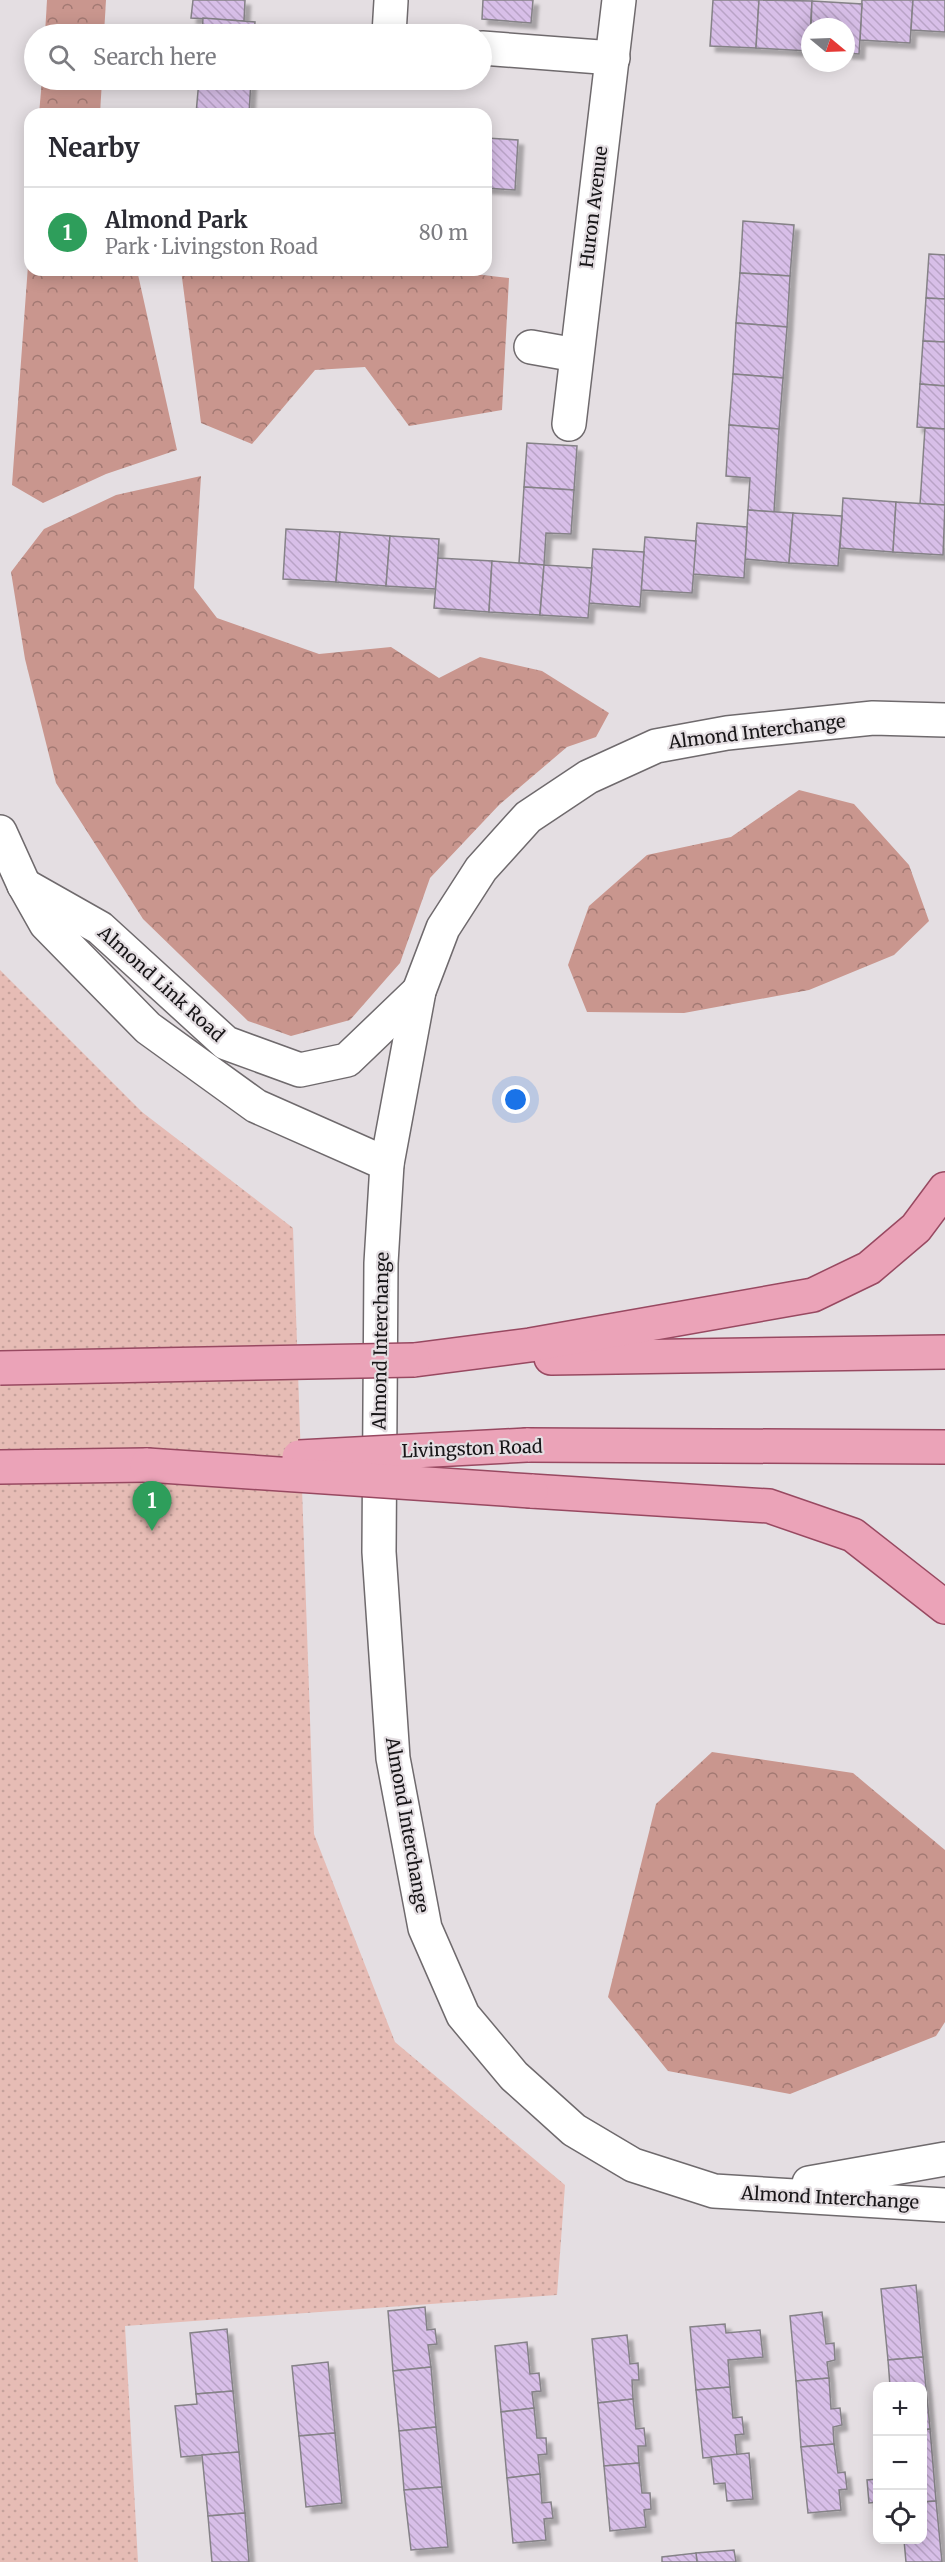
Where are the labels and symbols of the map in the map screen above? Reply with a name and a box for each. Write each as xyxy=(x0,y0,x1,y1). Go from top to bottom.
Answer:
north arrow xyxy=(801,18,855,72)
street label: Huron Avenue xyxy=(575,145,612,269)
street label: Almond Interchange xyxy=(666,709,847,754)
street label: Almond Link Road xyxy=(93,920,229,1046)
your location xyxy=(501,1085,530,1114)
street label: Almond Interchange xyxy=(367,1252,394,1431)
street label: Livingston Road xyxy=(401,1435,543,1462)
pin: 1 xyxy=(132,1482,172,1531)
street label: Almond Interchange xyxy=(381,1734,434,1915)
street label: Almond Interchange xyxy=(740,2181,919,2214)

